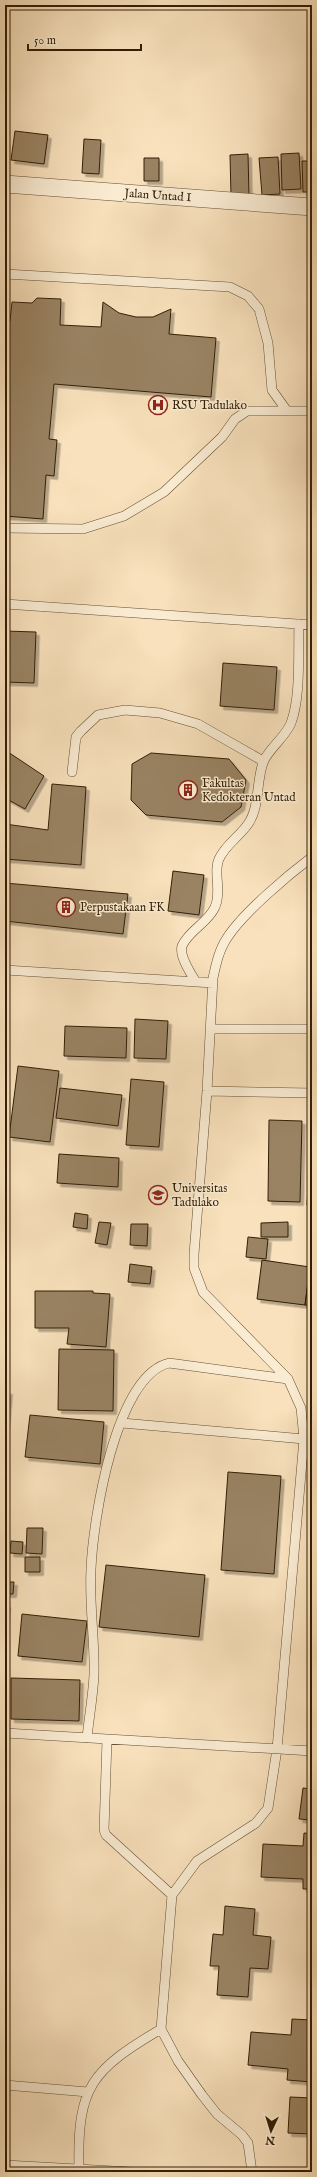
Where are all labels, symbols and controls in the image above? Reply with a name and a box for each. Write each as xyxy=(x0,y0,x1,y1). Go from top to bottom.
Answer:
scale bar xyxy=(28,26,141,52)
text: 50 m xyxy=(34,33,56,48)
street label: Jalan Untad I xyxy=(122,186,192,206)
hospital icon: RSU Tadulako xyxy=(147,394,169,416)
place label: RSU Tadulako xyxy=(172,398,247,413)
place label: Fakultas Kedokteran Untad xyxy=(202,776,296,805)
building icon: Fakultas Kedokteran Untad xyxy=(177,779,199,801)
building icon: Perpustakaan FK xyxy=(55,896,77,918)
place label: Perpustakaan FK xyxy=(80,900,165,916)
place label: Universitas Tadulako xyxy=(172,1181,227,1210)
school or university icon: Universitas Tadulako xyxy=(147,1184,169,1206)
north arrow xyxy=(251,2111,291,2151)
text: N xyxy=(265,2133,277,2147)

